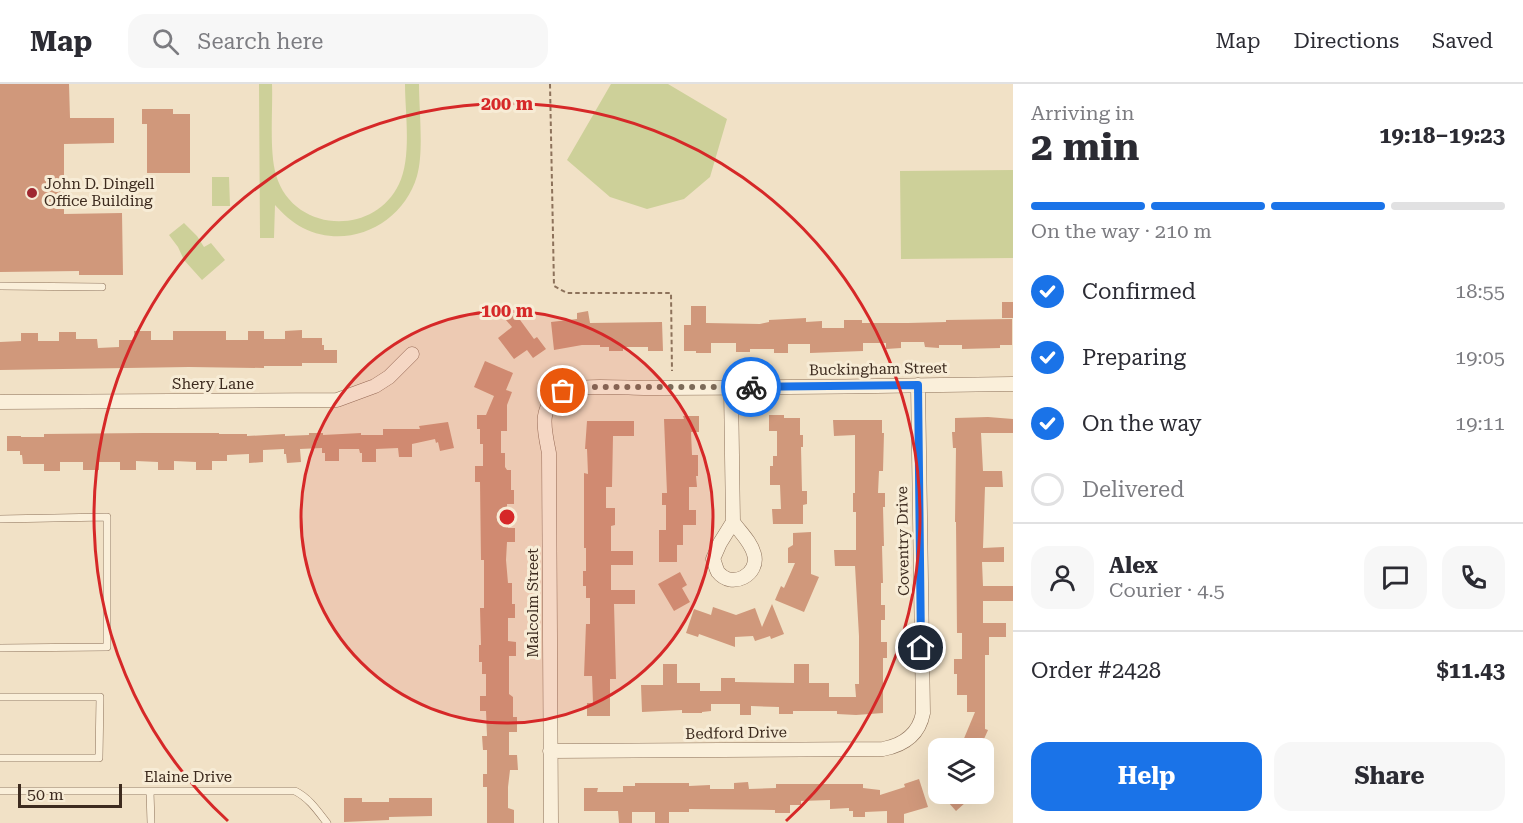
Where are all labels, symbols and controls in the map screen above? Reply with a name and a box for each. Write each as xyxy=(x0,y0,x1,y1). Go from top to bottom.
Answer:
search box xyxy=(128,14,548,68)
text: Map xyxy=(30,25,92,58)
icon: search xyxy=(149,25,182,58)
text: Search here xyxy=(197,29,323,54)
text: Map xyxy=(1216,29,1260,53)
text: Directions xyxy=(1293,29,1399,53)
text: Saved xyxy=(1432,29,1493,53)
text: 200 m xyxy=(481,93,534,114)
text: Arriving in xyxy=(1031,101,1134,125)
text: 19:18–19:23 xyxy=(1379,123,1505,148)
text: 2 min xyxy=(1031,124,1139,170)
place label: John D. Dingell Office Building xyxy=(44,175,155,210)
marker: John D. Dingell Office Building xyxy=(25,186,39,200)
text: On the way · 210 m xyxy=(1031,219,1212,243)
icon: check xyxy=(1031,275,1064,308)
text: Confirmed xyxy=(1082,279,1196,304)
text: 18:55 xyxy=(1455,279,1505,303)
text: 100 m xyxy=(481,300,534,321)
icon: check xyxy=(1031,341,1064,374)
text: Preparing xyxy=(1082,345,1186,370)
text: 19:05 xyxy=(1455,345,1505,369)
courier xyxy=(721,357,781,417)
street label: Buckingham Street xyxy=(809,359,948,379)
pin xyxy=(537,365,588,416)
icon: bike xyxy=(735,371,768,404)
icon: bag xyxy=(546,374,579,407)
street label: Shery Lane xyxy=(172,375,254,393)
icon: check xyxy=(1031,407,1064,440)
text: On the way xyxy=(1082,411,1202,436)
text: 19:11 xyxy=(1455,411,1505,435)
text: Delivered xyxy=(1082,477,1184,502)
street label: Coventry Drive xyxy=(893,486,913,596)
centre of rings xyxy=(497,507,517,527)
button: person xyxy=(1031,546,1094,609)
button: chat xyxy=(1364,546,1427,609)
button: phone xyxy=(1442,546,1505,609)
street label: Malcolm Street xyxy=(524,548,542,658)
text: Alex xyxy=(1109,553,1158,578)
text: Courier · 4.5 xyxy=(1109,578,1225,602)
pin xyxy=(895,622,946,673)
icon: home xyxy=(904,631,937,664)
text: Order #2428 xyxy=(1031,658,1161,683)
text: $11.43 xyxy=(1436,658,1505,683)
street label: Bedford Drive xyxy=(685,723,787,743)
map controls xyxy=(928,738,994,804)
button: layers xyxy=(928,738,994,804)
button: Help xyxy=(1031,742,1262,811)
button: Share xyxy=(1274,742,1505,811)
street label: Elaine Drive xyxy=(144,768,232,786)
scale bar xyxy=(18,781,122,808)
text: 50 m xyxy=(27,785,64,804)

